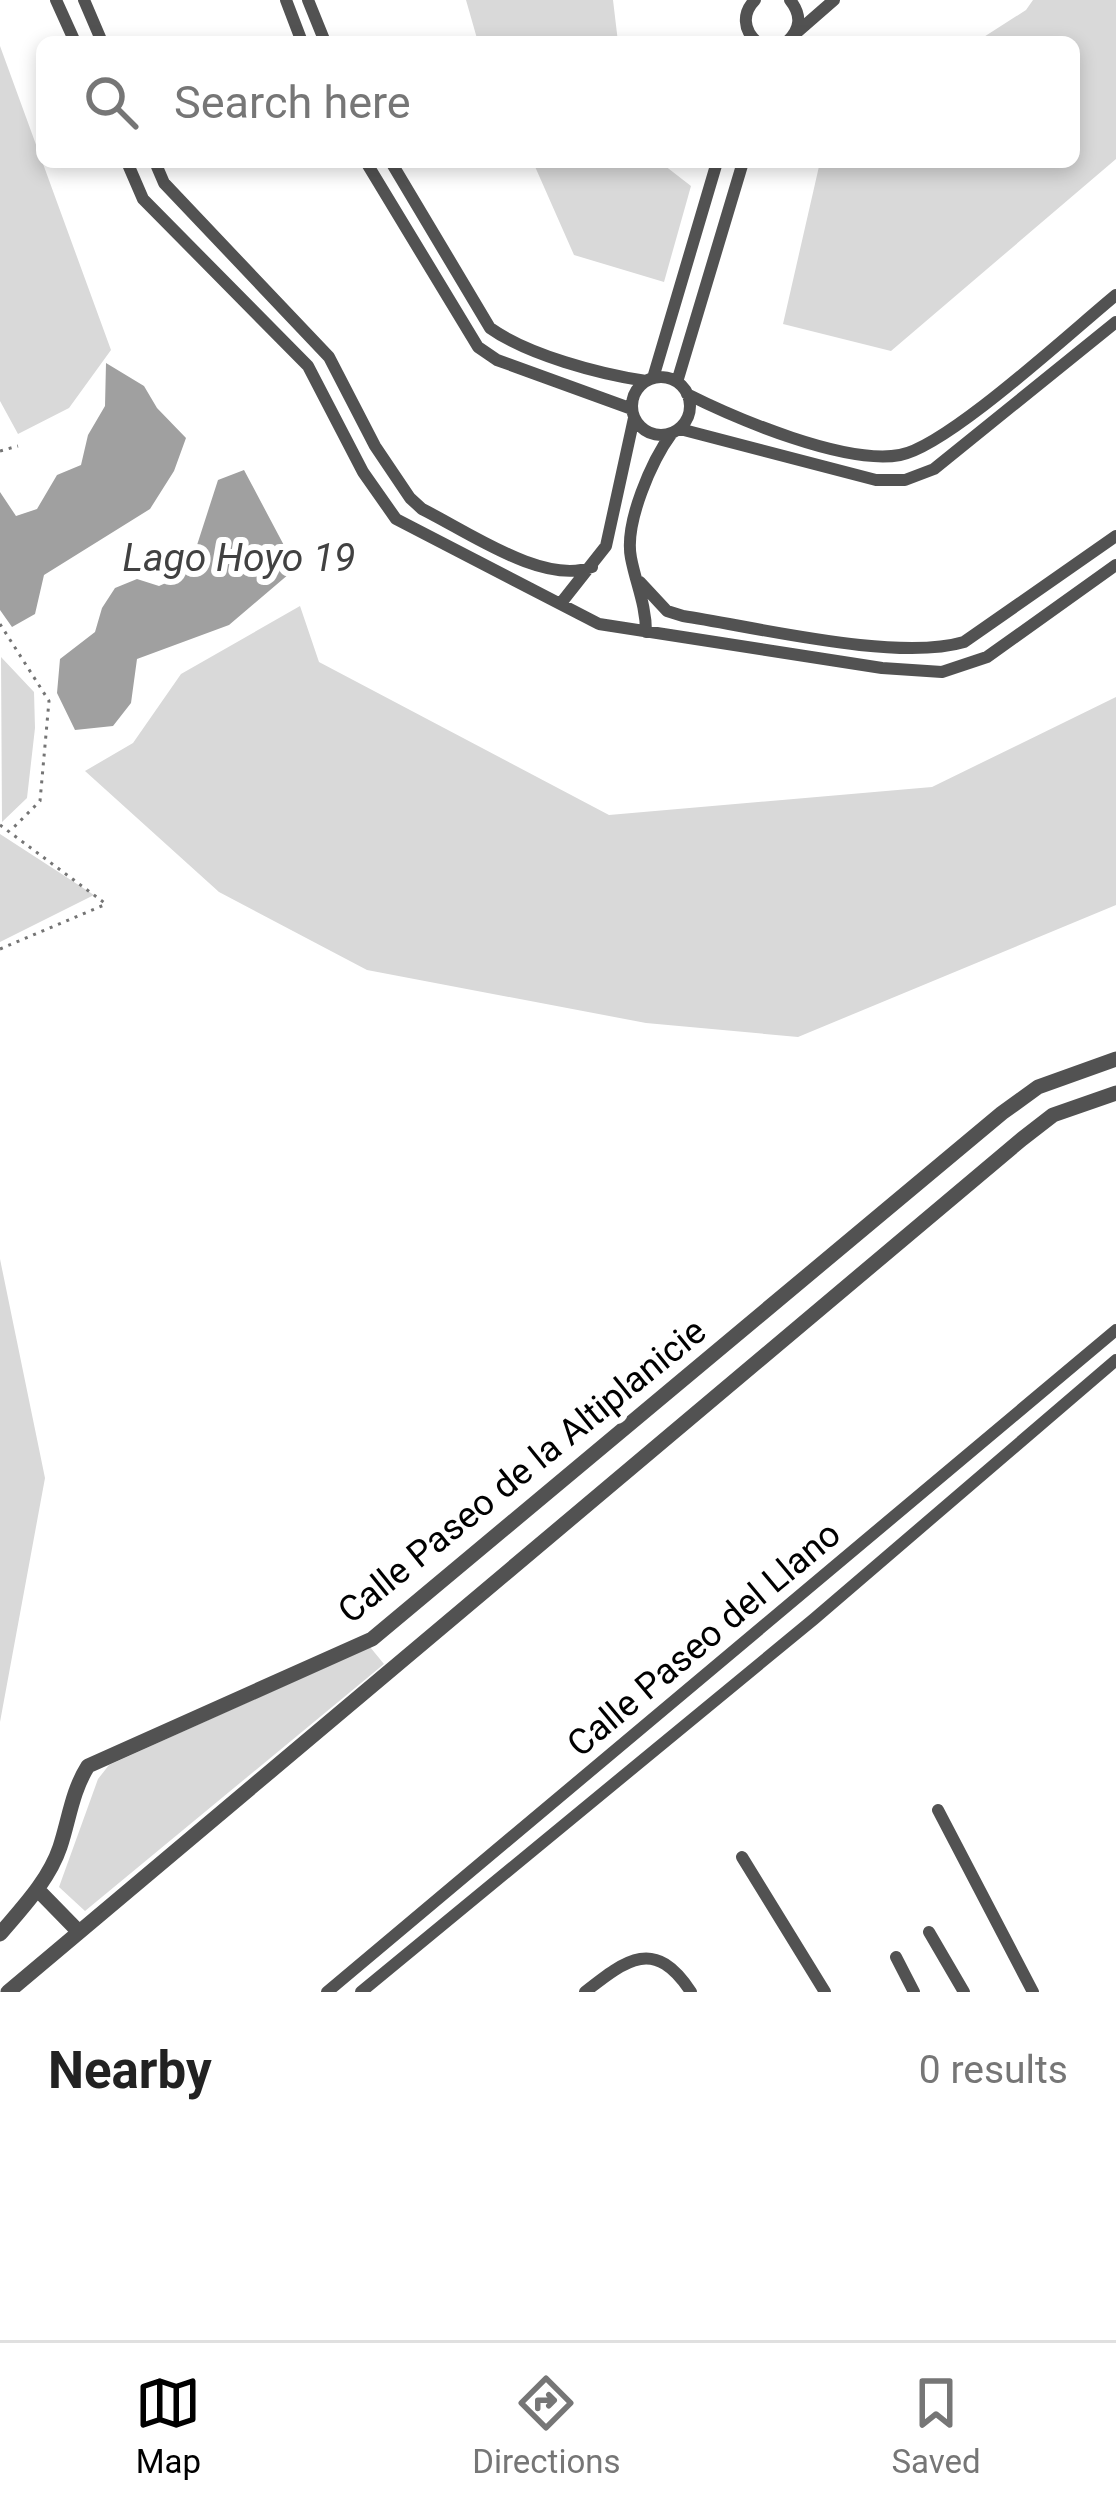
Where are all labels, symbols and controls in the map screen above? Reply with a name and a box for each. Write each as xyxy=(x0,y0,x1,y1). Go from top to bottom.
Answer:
search box xyxy=(36,36,1080,168)
icon: search xyxy=(78,69,144,135)
text: Search here xyxy=(174,76,411,129)
water label: Lago Hoyo 19 xyxy=(123,535,355,581)
street label: Calle Paseo de la Altiplanicie xyxy=(330,1310,714,1632)
street label: Calle Paseo del Llano xyxy=(559,1513,849,1765)
text: Nearby xyxy=(48,2041,212,2100)
text: 0 results xyxy=(919,2047,1068,2093)
tab: Map xyxy=(135,2370,201,2481)
tab: Directions xyxy=(472,2370,621,2481)
tab: Saved xyxy=(891,2370,981,2481)

